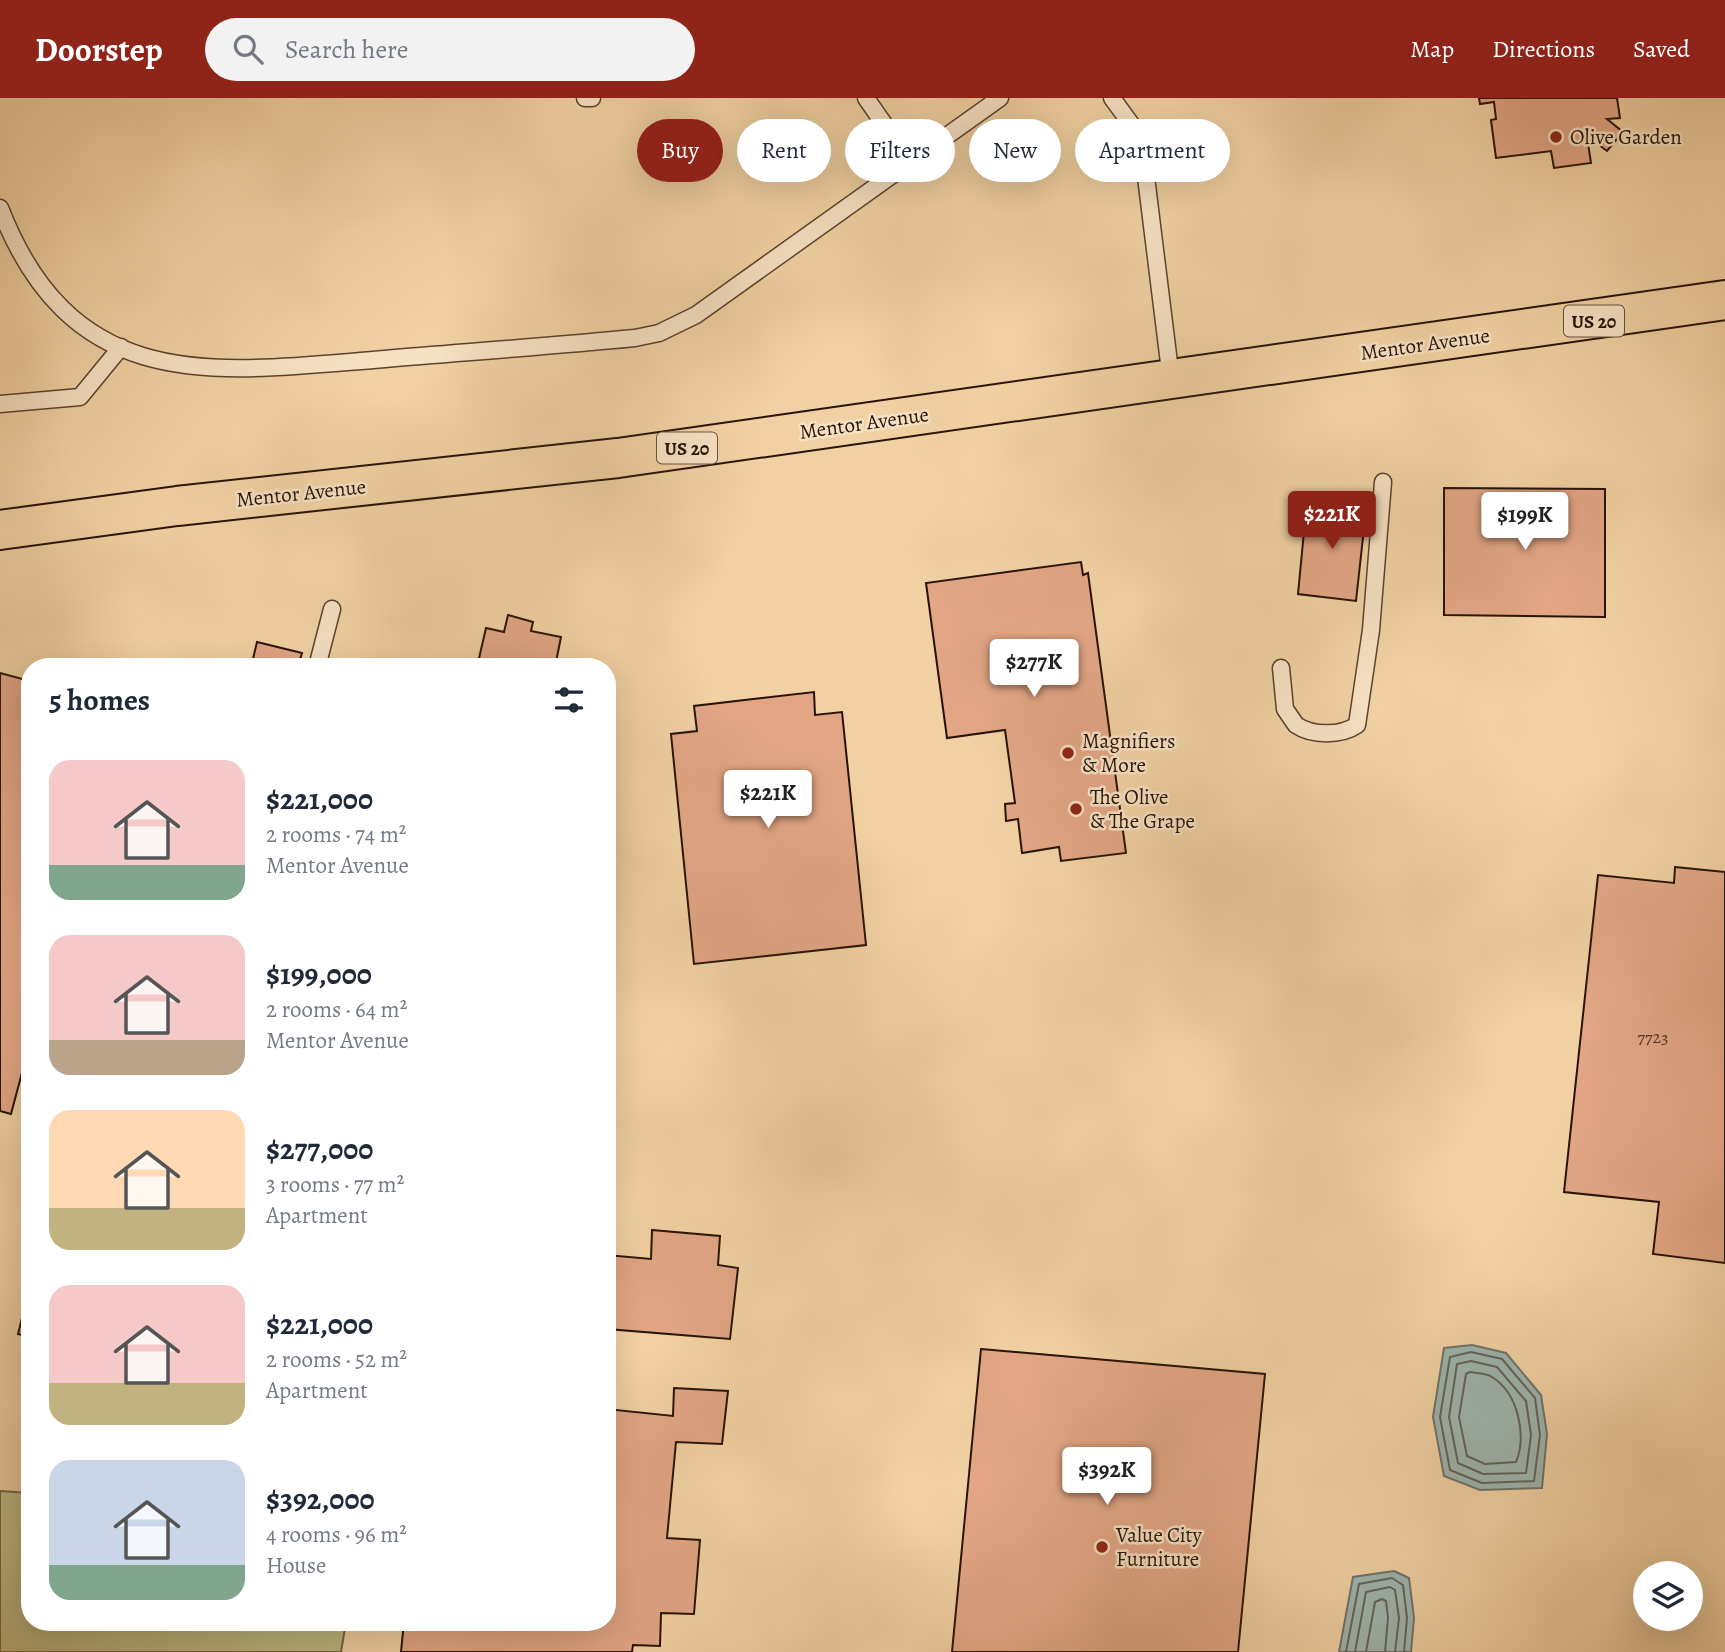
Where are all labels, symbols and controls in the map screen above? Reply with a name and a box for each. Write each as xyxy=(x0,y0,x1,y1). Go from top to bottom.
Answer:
search box xyxy=(205,18,695,81)
text: Doorstep xyxy=(35,27,163,72)
icon: search xyxy=(229,30,267,68)
text: Search here xyxy=(285,32,408,67)
text: Map xyxy=(1410,33,1454,65)
text: Directions xyxy=(1492,33,1595,65)
text: Saved xyxy=(1633,33,1690,65)
chip: Buy xyxy=(637,119,723,182)
chip: Rent xyxy=(737,119,831,182)
chip: Filters xyxy=(845,119,955,182)
chip: New xyxy=(969,119,1061,182)
chip: Apartment xyxy=(1075,119,1230,182)
place label: Olive Garden xyxy=(1570,123,1682,151)
marker: Olive Garden xyxy=(1548,129,1564,145)
road number: US 20 xyxy=(1564,306,1624,336)
street label: Mentor Avenue xyxy=(1358,321,1492,367)
street label: Mentor Avenue xyxy=(797,400,931,446)
road number: US 20 xyxy=(657,432,717,464)
street label: Mentor Avenue xyxy=(235,472,367,514)
pin: $221K xyxy=(1283,491,1381,551)
pin: $199K xyxy=(1476,492,1574,552)
text: $221K xyxy=(1304,498,1360,529)
text: $199K xyxy=(1497,499,1553,530)
pin: $277K xyxy=(985,640,1083,699)
text: $277K xyxy=(1006,646,1062,677)
text: 5 homes xyxy=(49,680,150,720)
icon: filters xyxy=(550,681,588,719)
place label: Magnifiers & More xyxy=(1082,727,1176,779)
marker: Magnifiers & More xyxy=(1060,745,1076,761)
pin: $221K xyxy=(719,770,817,830)
text: $221K xyxy=(740,777,796,808)
text: $221,000 xyxy=(266,779,373,819)
place label: The Olive & The Grape xyxy=(1090,783,1195,835)
icon: home xyxy=(105,788,189,872)
marker: The Olive & The Grape xyxy=(1068,801,1084,817)
text: 2 rooms · 74 m² xyxy=(266,819,406,850)
text: Mentor Avenue xyxy=(266,850,409,881)
text: $199,000 xyxy=(266,954,372,994)
icon: home xyxy=(105,963,189,1047)
text: 2 rooms · 64 m² xyxy=(266,994,407,1025)
text: Mentor Avenue xyxy=(266,1025,409,1056)
house number: 7723 xyxy=(1637,1025,1669,1049)
text: $277,000 xyxy=(266,1129,373,1169)
icon: home xyxy=(105,1138,189,1222)
text: 3 rooms · 77 m² xyxy=(266,1169,404,1200)
text: Apartment xyxy=(266,1200,368,1231)
text: $221,000 xyxy=(266,1304,373,1344)
icon: home xyxy=(105,1313,189,1397)
text: 2 rooms · 52 m² xyxy=(266,1344,407,1375)
text: Apartment xyxy=(266,1375,368,1406)
pin: $392K xyxy=(1058,1448,1156,1507)
text: $392K xyxy=(1078,1454,1136,1485)
text: $392,000 xyxy=(266,1479,375,1519)
icon: home xyxy=(105,1488,189,1572)
text: 4 rooms · 96 m² xyxy=(266,1519,407,1550)
place label: Value City Furniture xyxy=(1115,1521,1203,1573)
marker: Value City Furniture xyxy=(1094,1539,1110,1555)
text: House xyxy=(266,1550,326,1581)
map controls xyxy=(1633,1561,1703,1631)
button: layers xyxy=(1633,1561,1703,1631)

